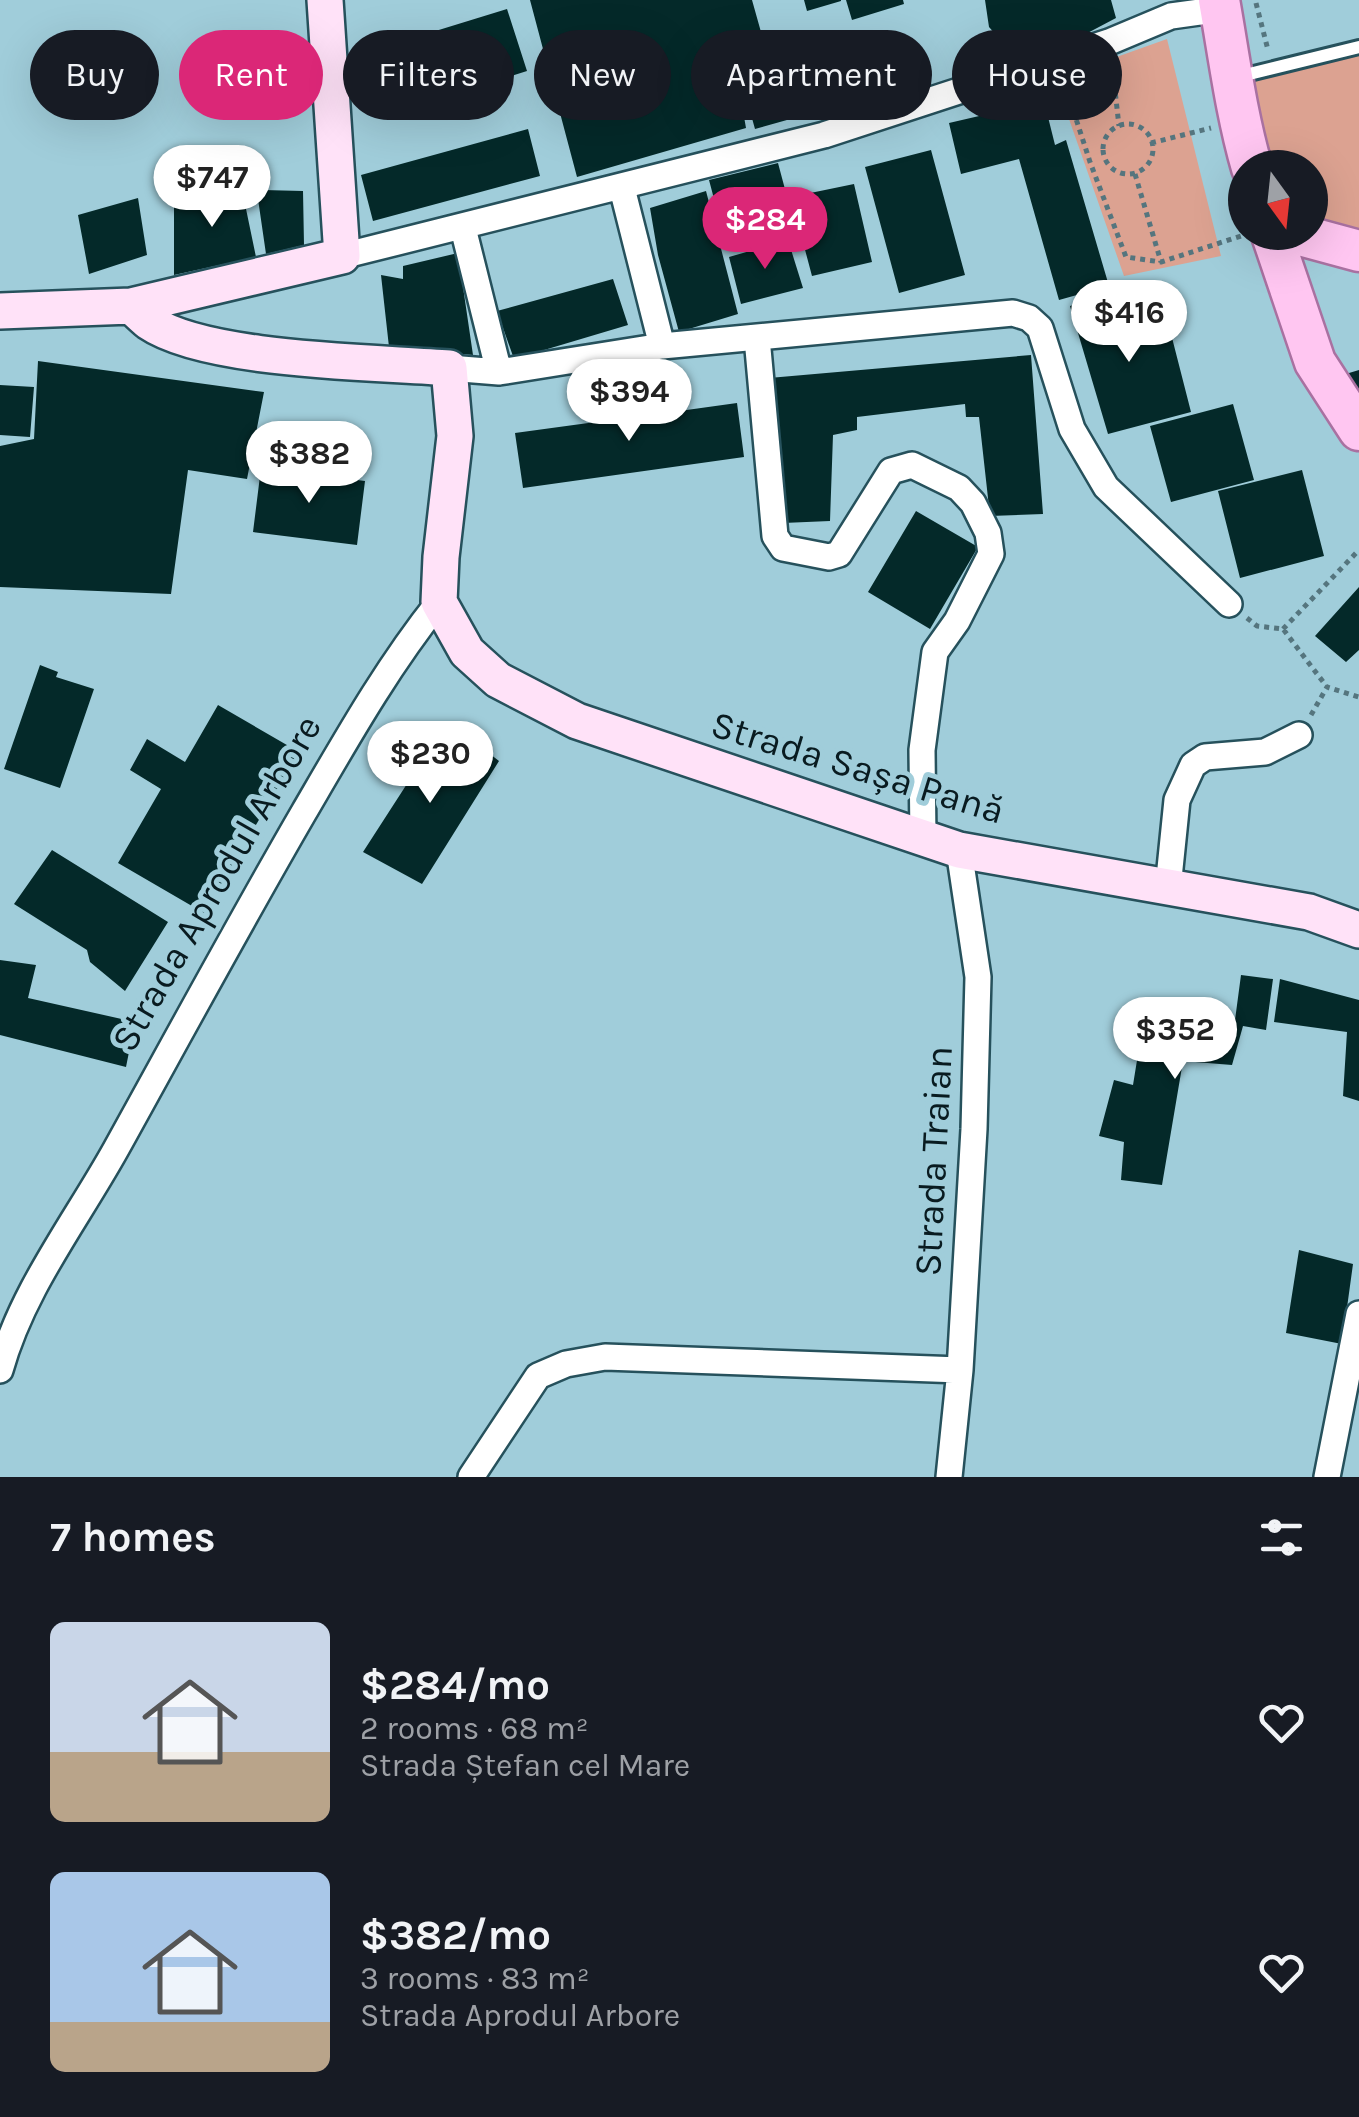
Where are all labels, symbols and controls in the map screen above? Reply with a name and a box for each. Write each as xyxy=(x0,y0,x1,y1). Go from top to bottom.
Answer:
chip: Buy xyxy=(30,30,159,120)
chip: Rent xyxy=(179,30,323,120)
chip: Filters xyxy=(343,30,514,120)
chip: New xyxy=(534,30,671,120)
chip: Apartment xyxy=(691,30,932,120)
chip: House xyxy=(952,30,1122,120)
pin: $747 xyxy=(153,145,271,230)
north arrow xyxy=(1228,150,1328,250)
map controls xyxy=(1228,150,1328,250)
text: $747 xyxy=(176,159,248,196)
pin: $284 xyxy=(706,187,824,272)
text: $284 xyxy=(724,201,806,238)
pin: $416 xyxy=(1070,280,1188,365)
text: $416 xyxy=(1093,294,1165,331)
pin: $394 xyxy=(570,359,688,444)
text: $394 xyxy=(589,373,669,410)
pin: $382 xyxy=(250,421,368,506)
text: $382 xyxy=(268,435,350,472)
street label: Strada Sașa Pană xyxy=(706,702,1010,833)
street label: Strada Aprodul Arbore xyxy=(102,707,331,1059)
pin: $230 xyxy=(371,721,489,806)
text: $230 xyxy=(389,735,471,772)
pin: $352 xyxy=(1116,997,1234,1082)
text: $352 xyxy=(1135,1011,1215,1048)
street label: Strada Traian xyxy=(905,1045,962,1277)
icon: filters xyxy=(1254,1510,1309,1565)
text: 7 homes xyxy=(50,1512,216,1562)
text: $284/mo xyxy=(360,1660,550,1710)
icon: home xyxy=(130,1662,250,1782)
icon: heart xyxy=(1254,1695,1309,1750)
text: 2 rooms · 68 m² xyxy=(360,1710,589,1747)
text: Strada Ștefan cel Mare xyxy=(360,1747,690,1784)
text: $382/mo xyxy=(360,1910,551,1960)
icon: home xyxy=(130,1912,250,2032)
icon: heart xyxy=(1254,1945,1309,2000)
text: 3 rooms · 83 m² xyxy=(360,1960,590,1997)
text: Strada Aprodul Arbore xyxy=(360,1997,680,2034)

